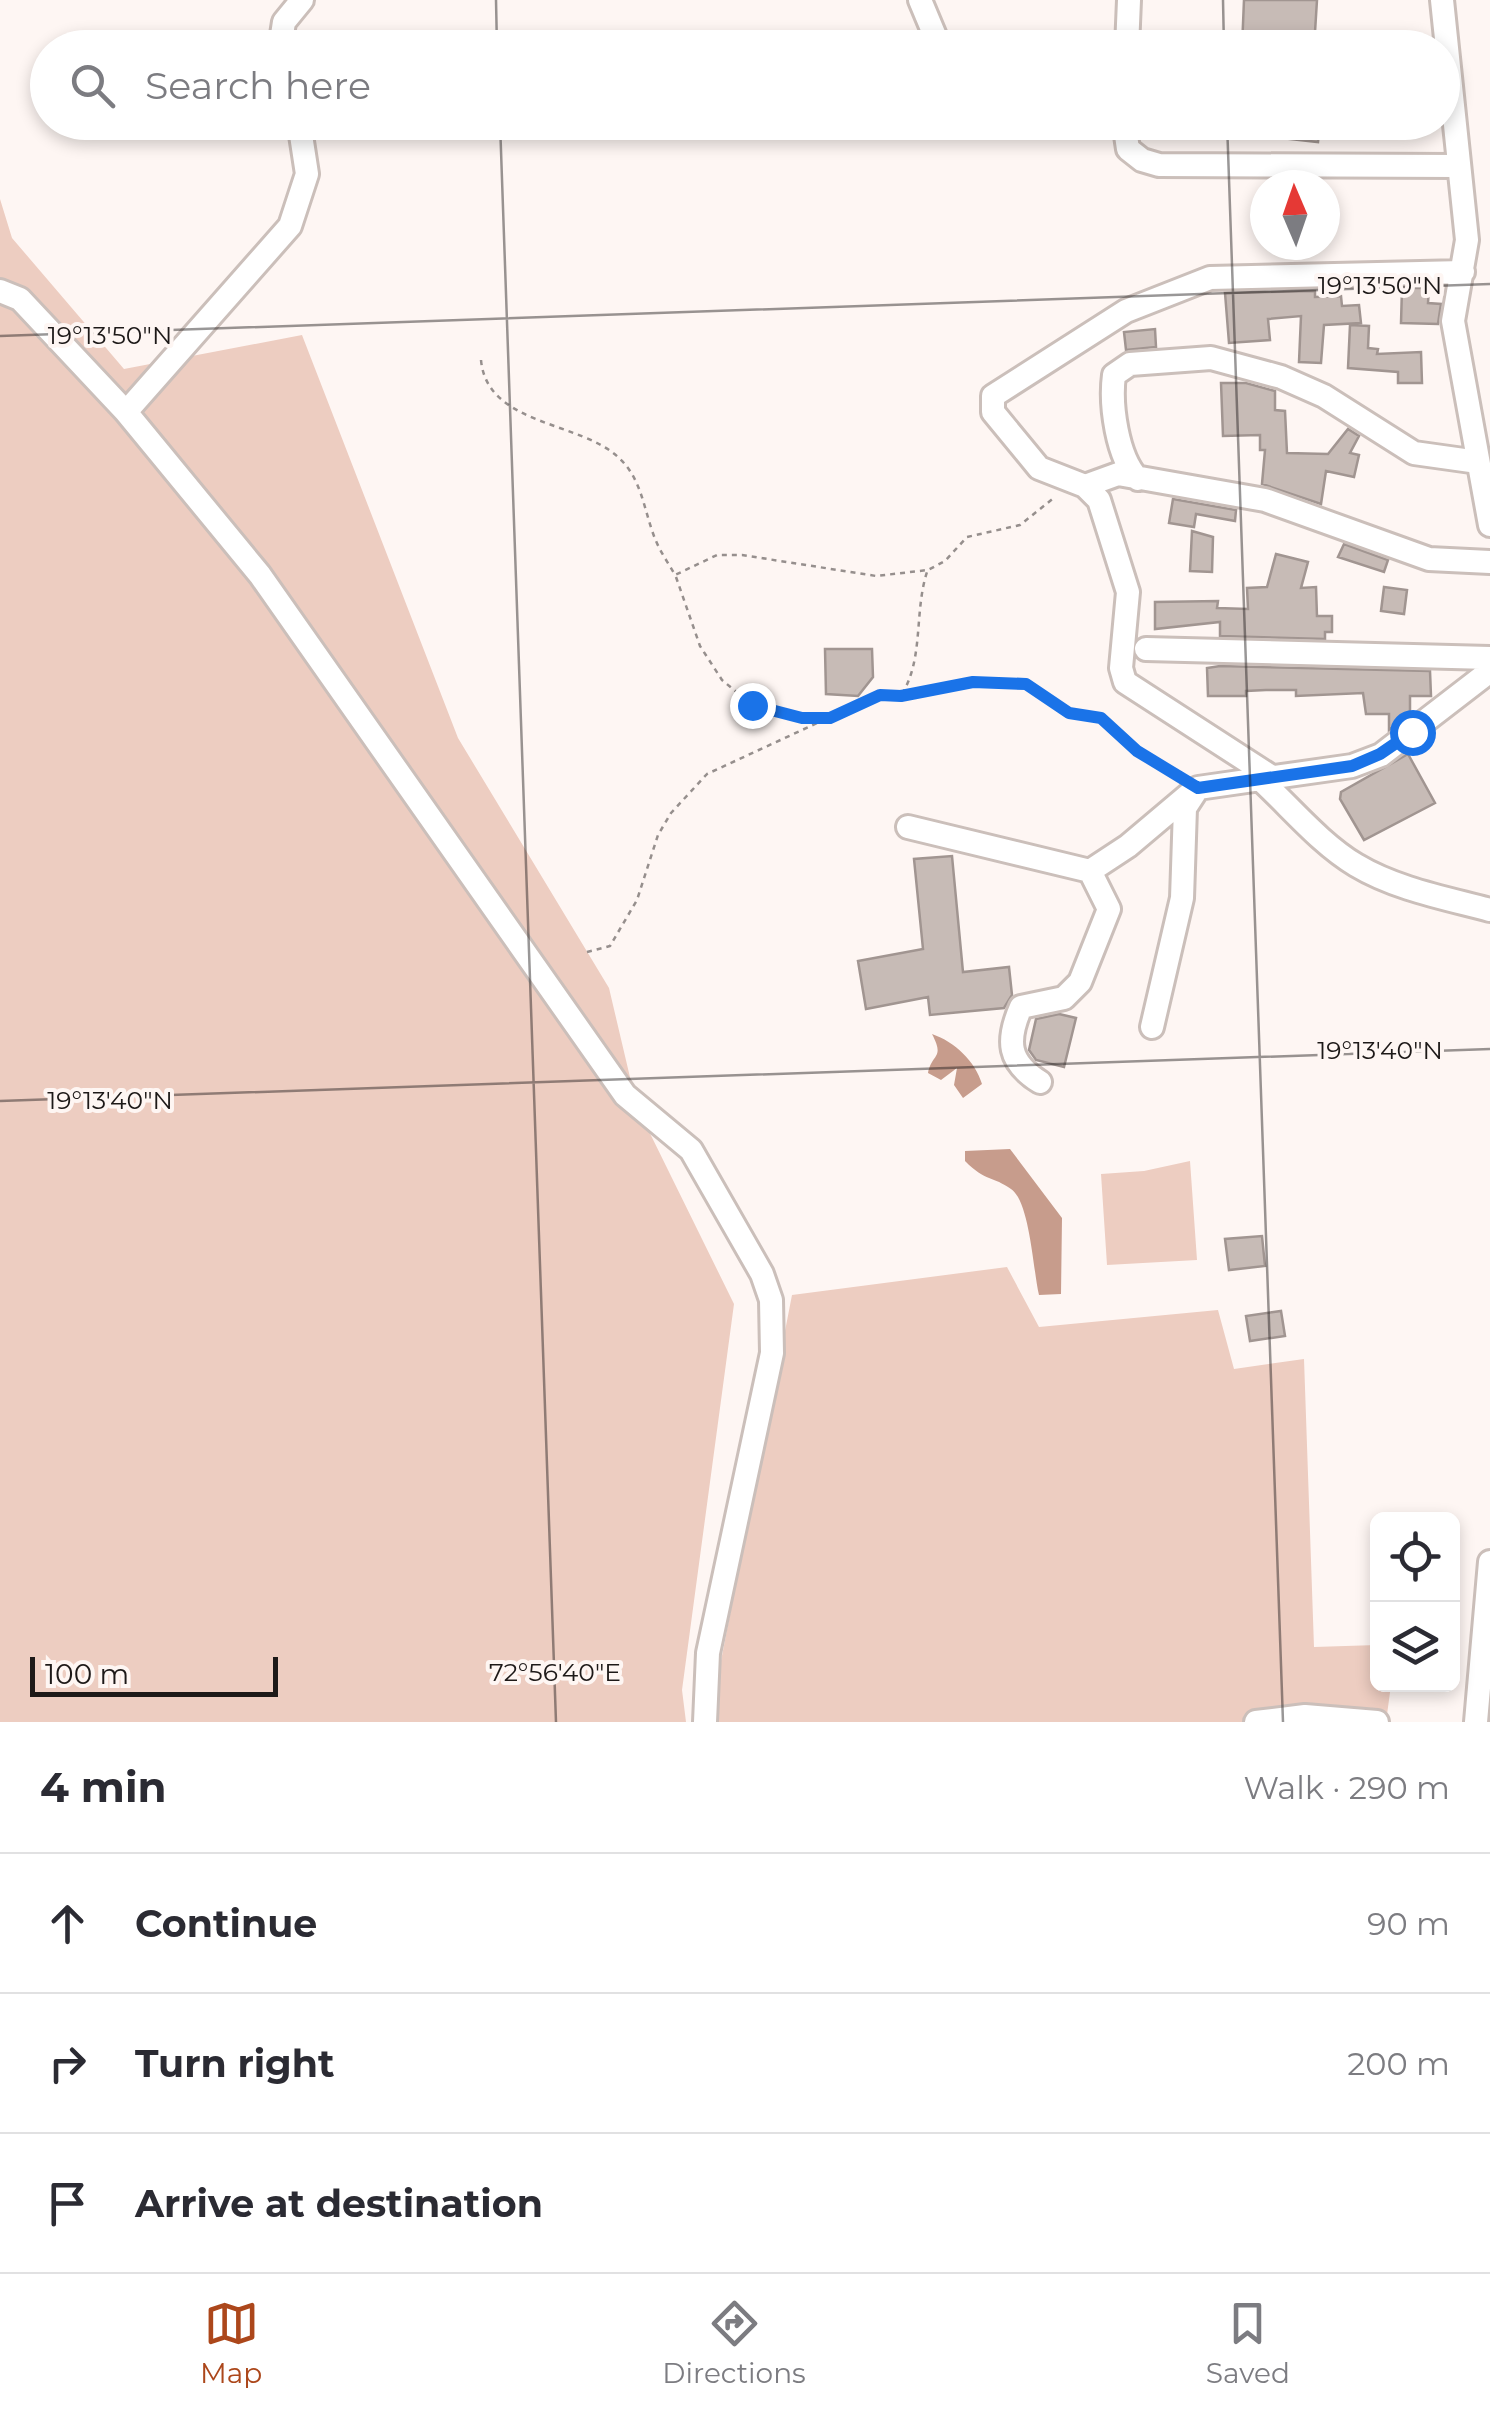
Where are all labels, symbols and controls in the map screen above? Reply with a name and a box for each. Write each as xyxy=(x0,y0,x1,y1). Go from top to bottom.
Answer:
search box xyxy=(30,30,1460,140)
icon: search xyxy=(65,58,120,113)
text: Search here xyxy=(145,62,371,109)
north arrow xyxy=(1250,170,1340,260)
text: 19°13'50"N xyxy=(1318,270,1442,300)
text: 19°13'50"N xyxy=(48,320,172,350)
route end xyxy=(730,683,776,729)
route start xyxy=(1390,710,1436,756)
text: 19°13'40"N xyxy=(1317,1035,1443,1065)
text: 19°13'40"N xyxy=(47,1085,173,1115)
map controls xyxy=(1370,1512,1460,1692)
button: locate xyxy=(1370,1512,1460,1602)
button: layers xyxy=(1370,1602,1460,1692)
scale bar xyxy=(30,1652,278,1696)
text: 100 m xyxy=(45,1657,129,1691)
text: 72°56'40"E xyxy=(489,1657,621,1687)
text: 4 min xyxy=(40,1761,167,1813)
text: Walk · 290 m xyxy=(1244,1768,1450,1807)
icon: ahead xyxy=(40,1896,95,1951)
text: Continue xyxy=(135,1900,317,1947)
text: 90 m xyxy=(1367,1904,1450,1943)
icon: right xyxy=(40,2036,95,2091)
text: Turn right xyxy=(135,2040,334,2087)
text: 200 m xyxy=(1347,2044,1450,2083)
icon: arrive xyxy=(40,2176,95,2231)
text: Arrive at destination xyxy=(135,2180,543,2227)
tab: Map xyxy=(200,2296,262,2390)
tab: Directions xyxy=(662,2296,806,2390)
tab: Saved xyxy=(1206,2296,1290,2390)

